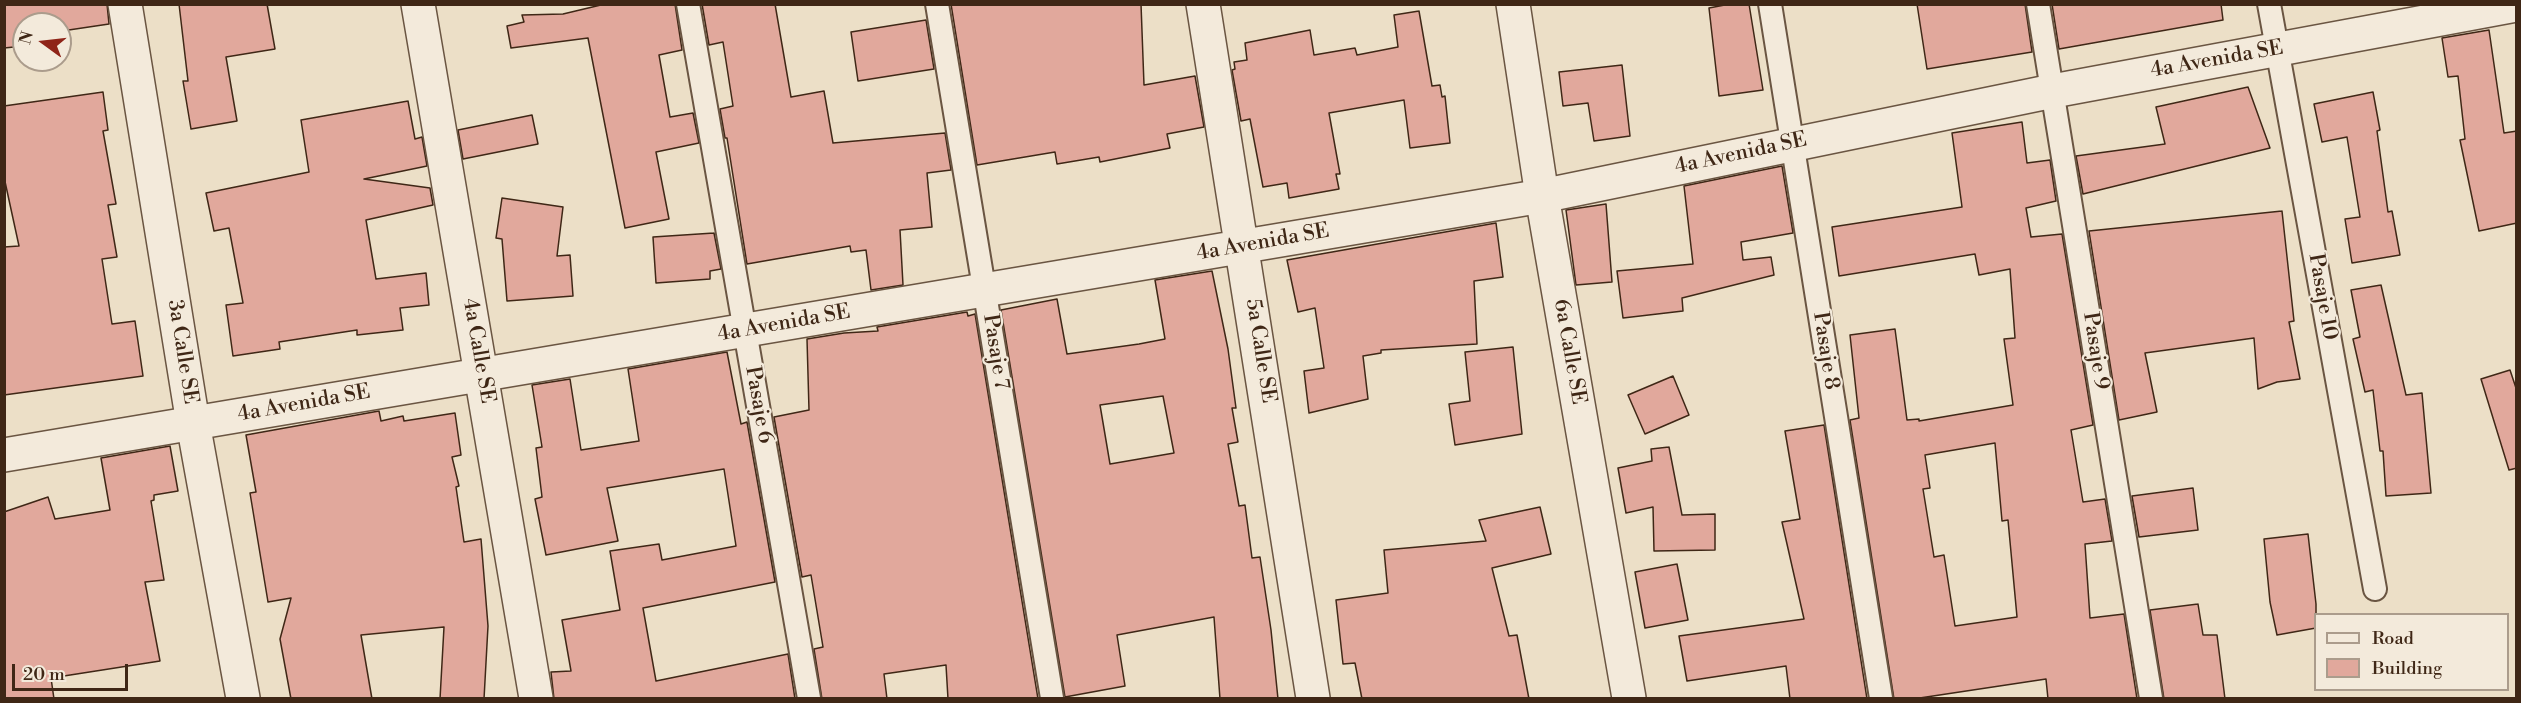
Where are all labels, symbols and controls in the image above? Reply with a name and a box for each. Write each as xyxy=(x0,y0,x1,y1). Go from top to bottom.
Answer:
north arrow xyxy=(12,12,72,72)
text: N xyxy=(15,29,38,47)
street label: 4a Avenida SE xyxy=(2149,36,2285,84)
street label: 4a Avenida SE xyxy=(1673,128,1809,180)
street label: 4a Avenida SE xyxy=(1195,219,1331,267)
street label: Pasaje 10 xyxy=(2302,252,2342,342)
street label: 4a Calle SE xyxy=(456,296,500,406)
street label: 5a Calle SE xyxy=(1239,297,1281,405)
street label: 6a Calle SE xyxy=(1547,297,1591,407)
street label: 3a Calle SE xyxy=(161,298,203,406)
street label: 4a Avenida SE xyxy=(716,300,852,348)
street label: Pasaje 8 xyxy=(1806,310,1844,392)
street label: Pasaje 9 xyxy=(2076,310,2114,392)
street label: Pasaje 7 xyxy=(977,312,1013,392)
street label: Pasaje 6 xyxy=(739,364,777,446)
street label: 4a Avenida SE xyxy=(236,380,372,428)
legend xyxy=(2314,613,2509,691)
text: Road xyxy=(2372,627,2414,650)
scale bar xyxy=(15,652,130,690)
text: Building xyxy=(2372,657,2442,680)
text: 20 m xyxy=(23,663,65,686)

